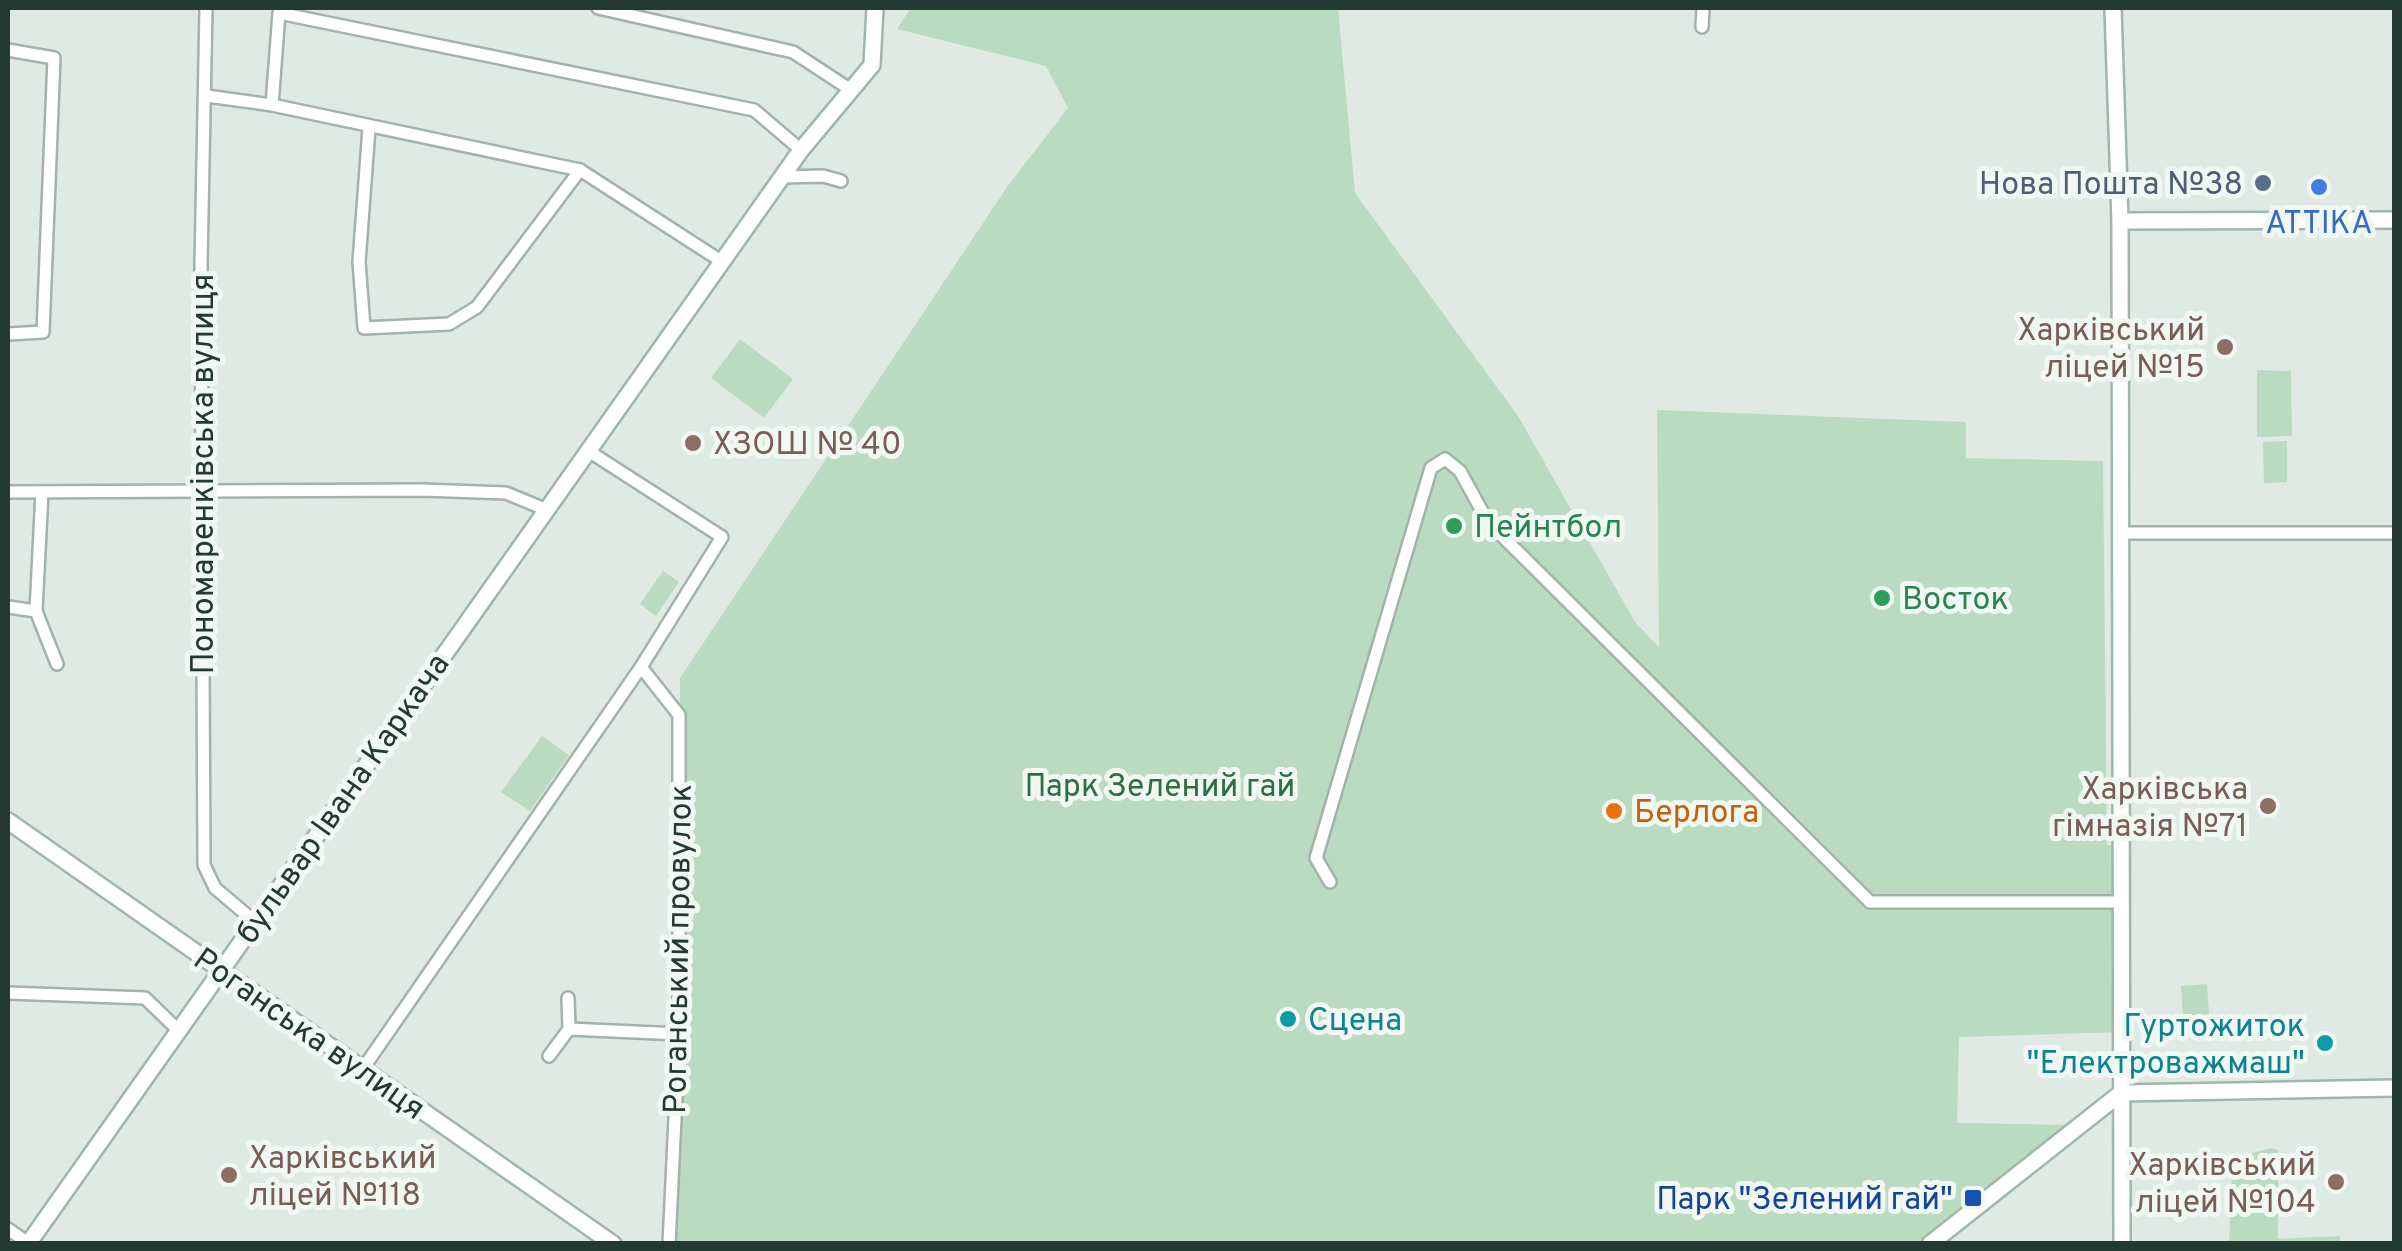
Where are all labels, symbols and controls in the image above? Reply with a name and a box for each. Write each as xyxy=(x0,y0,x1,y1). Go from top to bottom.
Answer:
place label: Нова Пошта №38 xyxy=(1979,166,2243,206)
marker: Нова Пошта №38 xyxy=(2252,172,2274,194)
marker: АТТІКА xyxy=(2308,176,2330,198)
place label: АТТІКА xyxy=(2265,205,2373,245)
street label: Пономаренківська вулиця xyxy=(185,274,225,674)
place label: Харківський ліцей №15 xyxy=(2017,312,2205,389)
marker: Харківський ліцей №15 xyxy=(2214,336,2236,358)
place label: ХЗОШ № 40 xyxy=(713,426,901,466)
marker: ХЗОШ № 40 xyxy=(682,432,704,454)
place label: Пейнтбол xyxy=(1474,509,1622,549)
marker: Пейнтбол xyxy=(1443,515,1465,537)
place label: Восток xyxy=(1902,581,2009,621)
marker: Восток xyxy=(1871,587,1893,609)
street label: бульвар Івана Каркача xyxy=(229,647,460,953)
park label: Парк Зелений гай xyxy=(1025,768,1295,808)
place label: Харківська гімназія №71 xyxy=(2052,771,2248,848)
street label: Роганський провулок xyxy=(657,784,703,1114)
place label: Берлога xyxy=(1634,794,1759,834)
marker: Харківська гімназія №71 xyxy=(2257,795,2279,817)
marker: Берлога xyxy=(1603,800,1625,822)
street label: Роганська вулиця xyxy=(185,941,432,1130)
place label: Сцена xyxy=(1308,1002,1402,1042)
marker: Сцена xyxy=(1277,1008,1299,1030)
place label: Гуртожиток "Електроважмаш" xyxy=(2027,1008,2305,1085)
marker: Гуртожиток "Електроважмаш" xyxy=(2314,1032,2336,1054)
place label: Харківський ліцей №118 xyxy=(249,1140,437,1217)
place label: Харківський ліцей №104 xyxy=(2128,1147,2316,1224)
marker: Харківський ліцей №118 xyxy=(218,1164,240,1186)
marker: Харківський ліцей №104 xyxy=(2325,1171,2347,1193)
place label: Парк "Зелений гай" xyxy=(1656,1181,1953,1221)
marker: Парк "Зелений гай" xyxy=(1962,1187,1984,1209)

